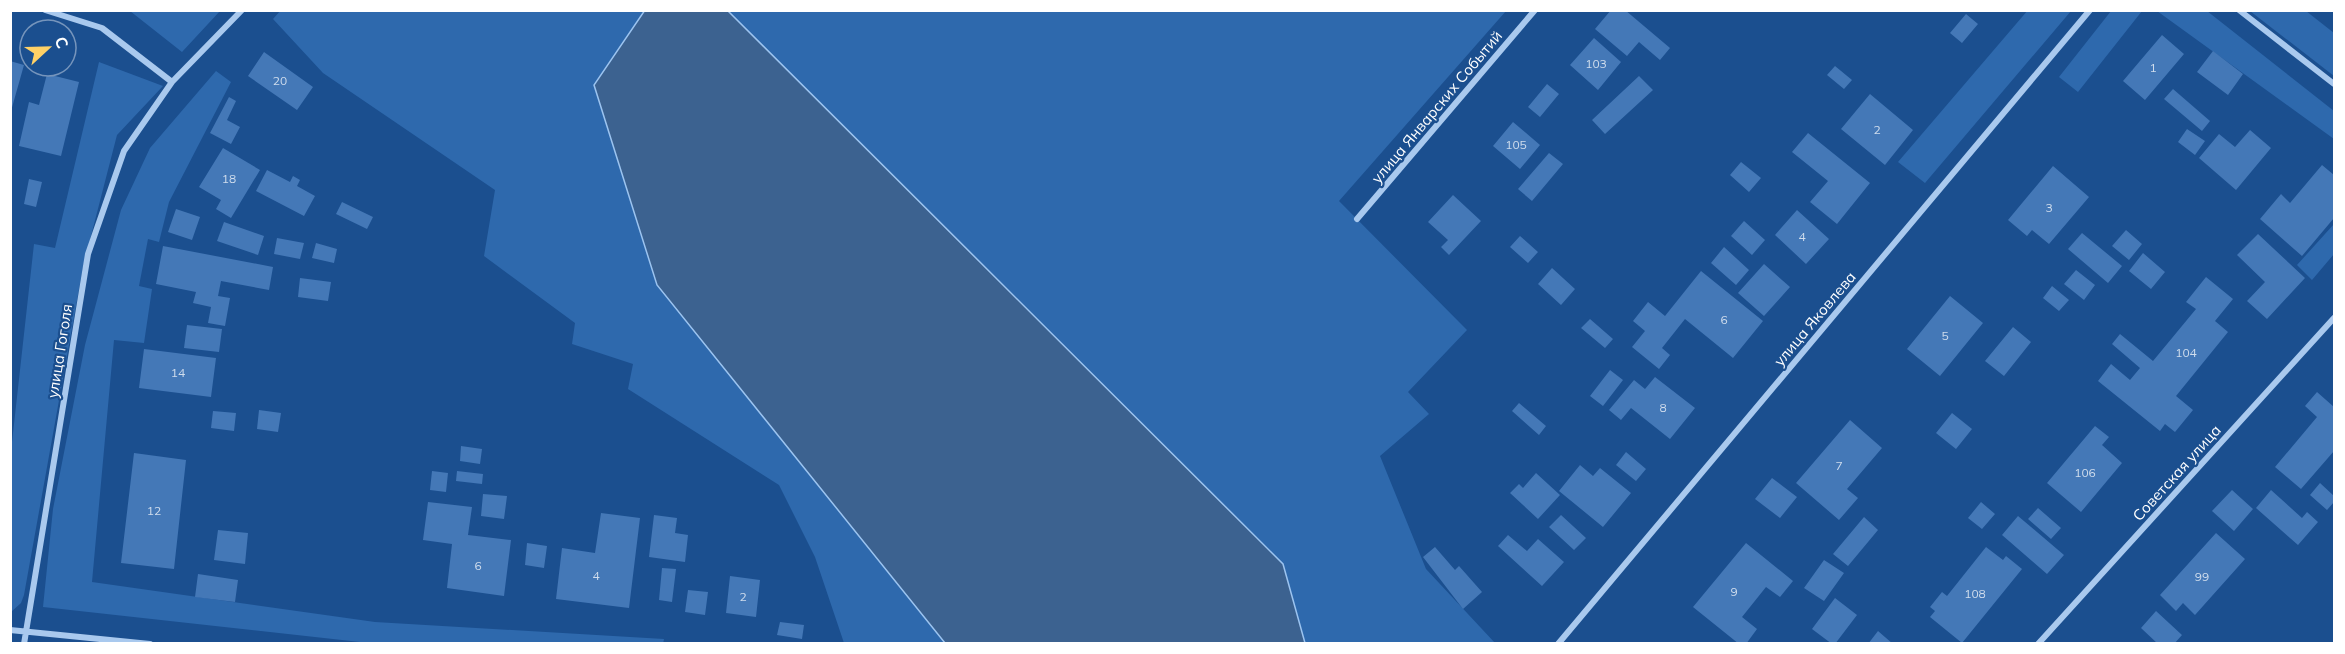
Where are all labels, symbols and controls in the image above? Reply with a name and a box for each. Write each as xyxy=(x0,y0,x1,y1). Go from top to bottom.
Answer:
north arrow xyxy=(18,18,78,78)
street label: улица Январских Событий xyxy=(1367,26,1506,187)
text: С xyxy=(51,34,73,51)
house number: 103 xyxy=(1585,56,1607,71)
house number: 1 xyxy=(2149,60,2157,75)
house number: 20 xyxy=(273,73,287,88)
house number: 2 xyxy=(1873,122,1881,137)
house number: 105 xyxy=(1505,137,1527,152)
house number: 18 xyxy=(222,171,236,186)
house number: 3 xyxy=(2045,200,2053,215)
house number: 4 xyxy=(1798,229,1806,244)
street label: улица Яковлева xyxy=(1769,267,1860,370)
street label: улица Гоголя xyxy=(43,302,76,399)
house number: 6 xyxy=(1720,312,1728,327)
house number: 5 xyxy=(1941,328,1949,343)
house number: 104 xyxy=(2175,345,2197,360)
house number: 14 xyxy=(171,365,185,380)
house number: 8 xyxy=(1659,400,1667,415)
street label: Советская улица xyxy=(2128,421,2225,525)
house number: 7 xyxy=(1835,458,1843,473)
house number: 106 xyxy=(2074,465,2096,480)
house number: 12 xyxy=(147,503,161,518)
house number: 6 xyxy=(474,558,482,573)
house number: 4 xyxy=(592,568,600,583)
house number: 99 xyxy=(2195,569,2209,584)
house number: 9 xyxy=(1730,584,1738,599)
house number: 108 xyxy=(1964,586,1986,601)
house number: 2 xyxy=(739,589,747,604)

